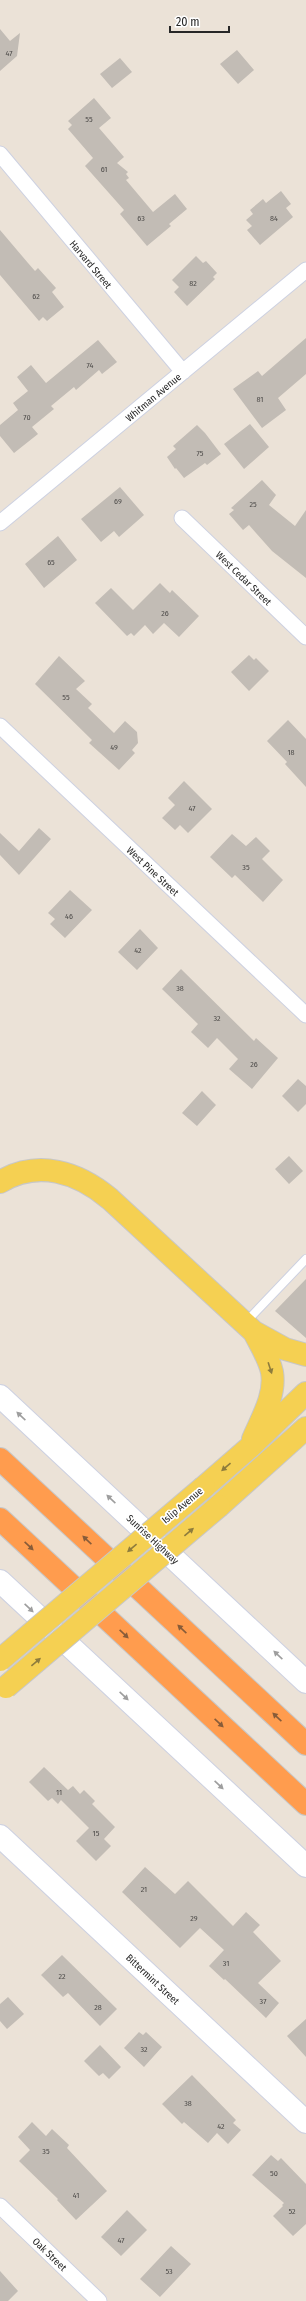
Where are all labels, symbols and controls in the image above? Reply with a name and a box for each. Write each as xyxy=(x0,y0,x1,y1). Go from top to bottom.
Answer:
scale bar xyxy=(170,8,229,34)
text: 20 m xyxy=(176,15,200,29)
house number: 47 xyxy=(6,49,13,58)
house number: 55 xyxy=(85,115,93,124)
house number: 61 xyxy=(101,165,107,174)
house number: 63 xyxy=(137,214,145,223)
house number: 84 xyxy=(270,214,278,223)
street label: Harvard Street xyxy=(67,238,114,292)
house number: 82 xyxy=(189,279,197,288)
house number: 62 xyxy=(32,292,40,301)
house number: 74 xyxy=(87,361,94,370)
street label: Whitman Avenue xyxy=(123,371,184,424)
house number: 81 xyxy=(257,395,263,404)
house number: 70 xyxy=(23,413,31,422)
house number: 75 xyxy=(197,449,204,458)
house number: 69 xyxy=(114,497,122,506)
house number: 25 xyxy=(249,500,257,509)
street label: West Cedar Street xyxy=(213,549,274,609)
house number: 65 xyxy=(47,558,55,567)
house number: 26 xyxy=(161,609,169,618)
house number: 55 xyxy=(62,693,70,702)
house number: 49 xyxy=(110,743,118,752)
house number: 18 xyxy=(287,748,295,757)
house number: 47 xyxy=(189,804,196,813)
street label: West Pine Street xyxy=(124,844,181,900)
house number: 35 xyxy=(242,863,250,872)
house number: 46 xyxy=(65,912,73,921)
house number: 42 xyxy=(134,946,142,955)
house number: 38 xyxy=(176,984,184,993)
house number: 32 xyxy=(213,1014,221,1023)
house number: 26 xyxy=(250,1060,258,1069)
one-way arrow xyxy=(267,1362,273,1374)
one-way arrow xyxy=(16,1411,26,1421)
one-way arrow xyxy=(221,1463,232,1472)
street label: Islip Avenue xyxy=(160,1485,206,1526)
one-way arrow xyxy=(106,1495,116,1504)
street label: Sunrise Highway xyxy=(124,1512,181,1567)
one-way arrow xyxy=(184,1528,193,1537)
one-way arrow xyxy=(82,1535,92,1545)
one-way arrow xyxy=(23,1541,34,1550)
one-way arrow xyxy=(126,1544,137,1553)
one-way arrow xyxy=(24,1603,33,1612)
one-way arrow xyxy=(177,1624,187,1633)
one-way arrow xyxy=(119,1630,129,1639)
one-way arrow xyxy=(273,1651,282,1660)
one-way arrow xyxy=(31,1657,42,1666)
one-way arrow xyxy=(119,1692,129,1701)
one-way arrow xyxy=(272,1713,283,1722)
one-way arrow xyxy=(214,1718,224,1728)
one-way arrow xyxy=(214,1780,224,1790)
house number: 11 xyxy=(56,1788,62,1797)
house number: 15 xyxy=(93,1829,100,1838)
house number: 21 xyxy=(141,1885,147,1894)
house number: 29 xyxy=(190,1914,198,1923)
street label: Bittermint Street xyxy=(123,1952,182,2008)
house number: 31 xyxy=(223,1959,229,1968)
house number: 22 xyxy=(58,1972,66,1981)
house number: 37 xyxy=(260,1997,267,2006)
house number: 28 xyxy=(94,2003,102,2012)
house number: 32 xyxy=(140,2045,148,2054)
house number: 38 xyxy=(184,2099,192,2108)
house number: 42 xyxy=(217,2122,225,2131)
house number: 35 xyxy=(42,2147,50,2156)
house number: 50 xyxy=(270,2169,278,2178)
house number: 41 xyxy=(73,2191,79,2200)
house number: 52 xyxy=(288,2207,296,2216)
street label: Oak Street xyxy=(30,2236,69,2274)
house number: 47 xyxy=(118,2236,125,2245)
house number: 53 xyxy=(165,2267,173,2276)

